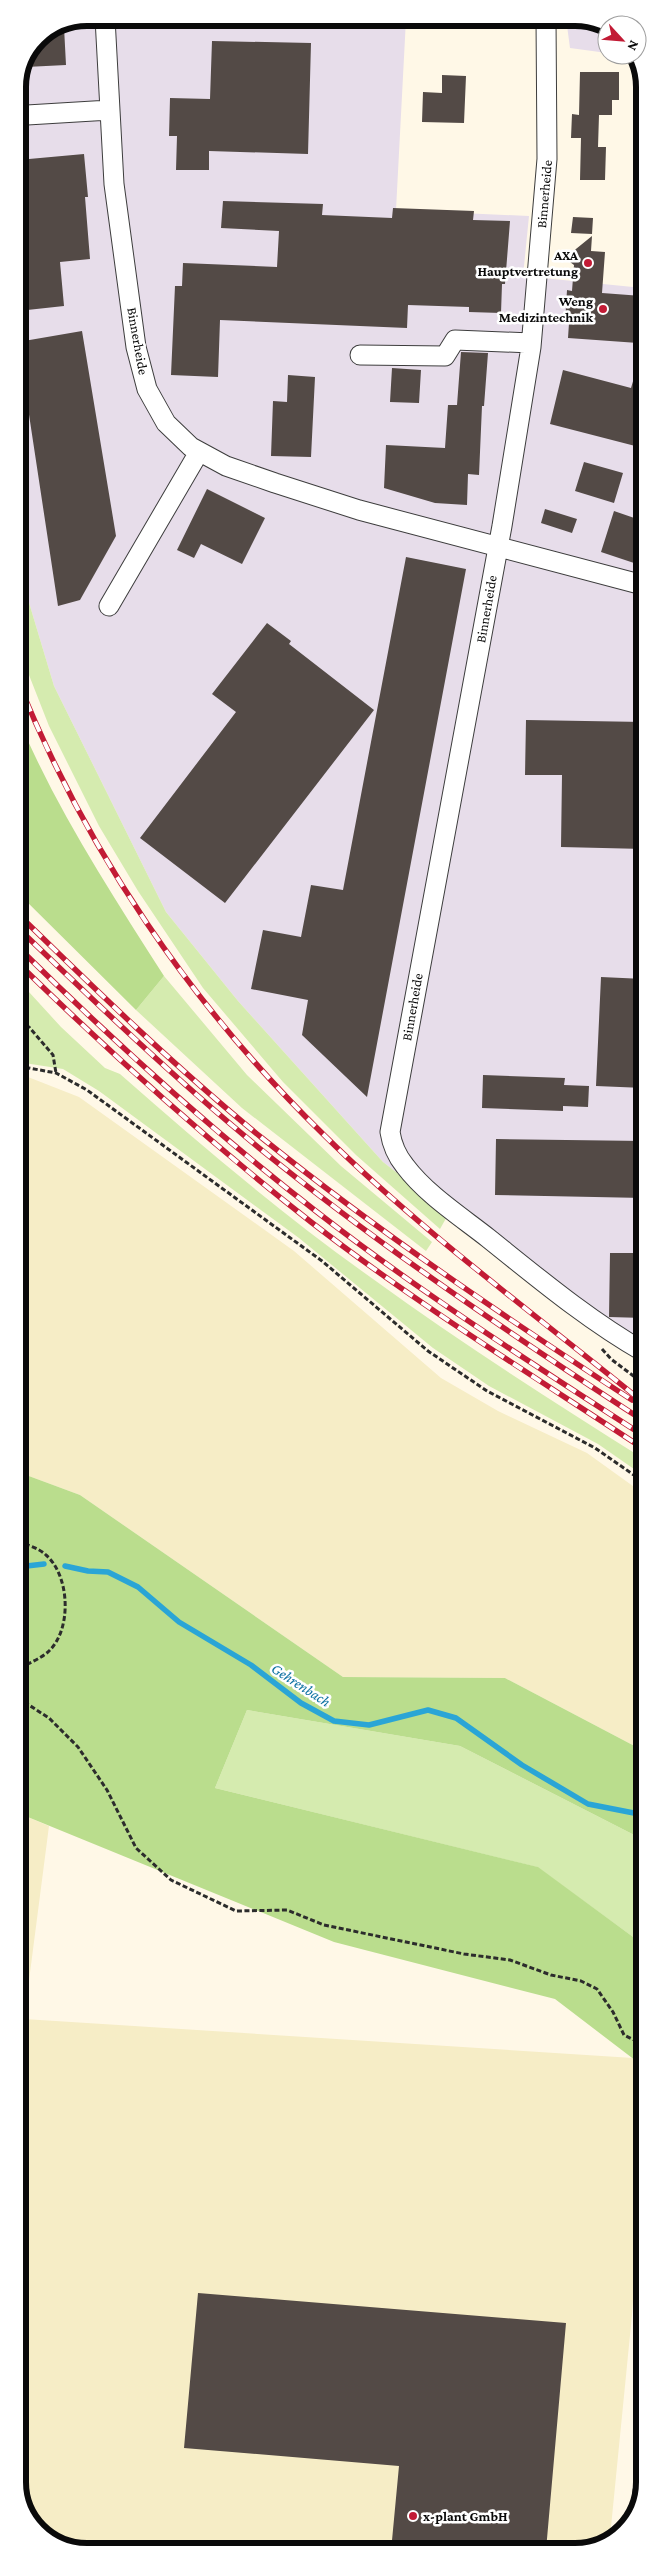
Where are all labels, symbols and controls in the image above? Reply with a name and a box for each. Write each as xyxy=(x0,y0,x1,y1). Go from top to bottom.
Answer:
north arrow xyxy=(597,15,647,65)
text: N xyxy=(624,38,643,54)
street label: Binnerheide xyxy=(533,159,555,229)
place label: AXA Hauptvertretung xyxy=(477,247,579,279)
marker: AXA Hauptvertretung xyxy=(582,257,594,269)
place label: Weng Medizintechnik xyxy=(499,293,593,325)
marker: Weng Medizintechnik xyxy=(597,303,609,315)
street label: Binnerheide xyxy=(124,306,152,376)
street label: Binnerheide xyxy=(472,574,500,644)
street label: Binnerheide xyxy=(398,972,426,1042)
water label: Gehrenbach xyxy=(269,1660,333,1710)
place label: x-plant GmbH xyxy=(423,2508,508,2524)
marker: x-plant GmbH xyxy=(407,2510,419,2522)

